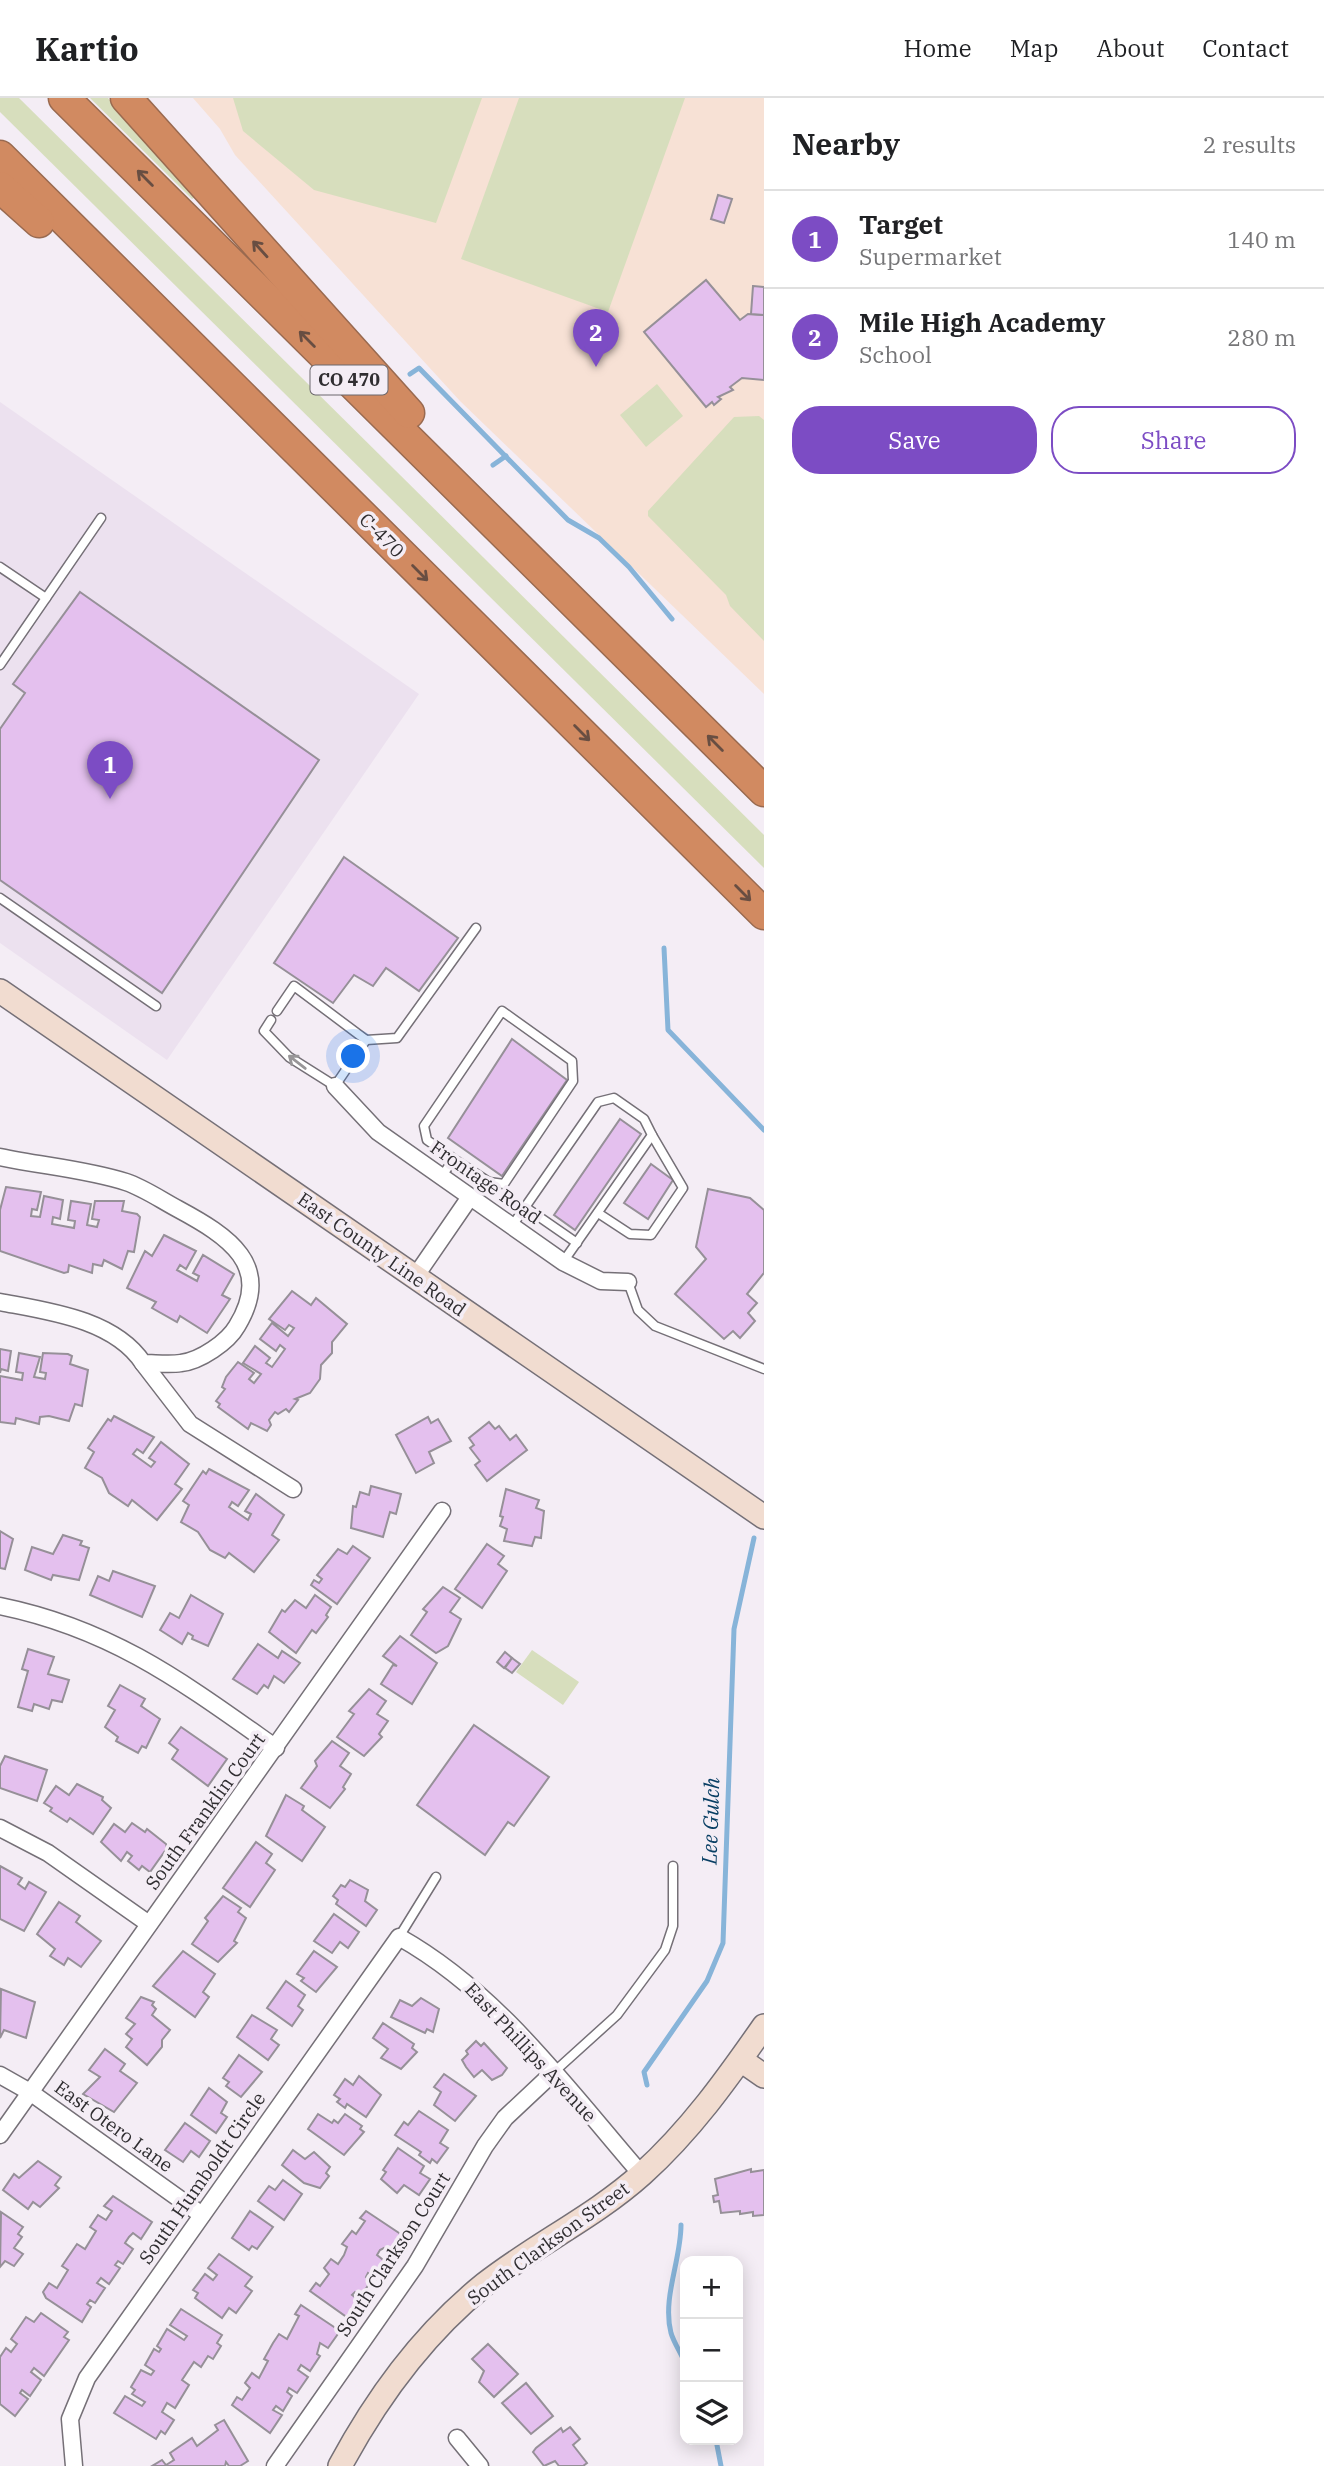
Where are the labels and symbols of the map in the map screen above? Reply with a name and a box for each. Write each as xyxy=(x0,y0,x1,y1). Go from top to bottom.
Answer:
one-way arrow xyxy=(137,170,154,187)
one-way arrow xyxy=(252,240,268,258)
pin: 2 xyxy=(573,309,619,367)
one-way arrow xyxy=(298,330,315,347)
road number: CO 470 xyxy=(310,366,388,394)
street label: C-470 xyxy=(355,508,409,562)
one-way arrow xyxy=(411,564,428,581)
one-way arrow xyxy=(573,724,590,741)
one-way arrow xyxy=(707,735,724,752)
pin: 1 xyxy=(87,741,133,799)
one-way arrow xyxy=(734,884,751,901)
your location xyxy=(336,1039,370,1073)
one-way arrow xyxy=(288,1055,306,1070)
street label: Frontage Road xyxy=(426,1135,546,1229)
street label: East County Line Road xyxy=(293,1187,471,1321)
street label: South Franklin Court xyxy=(140,1728,270,1894)
water label: Lee Gulch xyxy=(694,1777,726,1866)
street label: East Phillips Avenue xyxy=(460,1977,602,2127)
street label: East Otero Lane xyxy=(50,2075,178,2177)
street label: South Humboldt Circle xyxy=(134,2087,270,2269)
street label: South Clarkson Court xyxy=(331,2167,455,2341)
street label: South Clarkson Street xyxy=(462,2176,634,2310)

